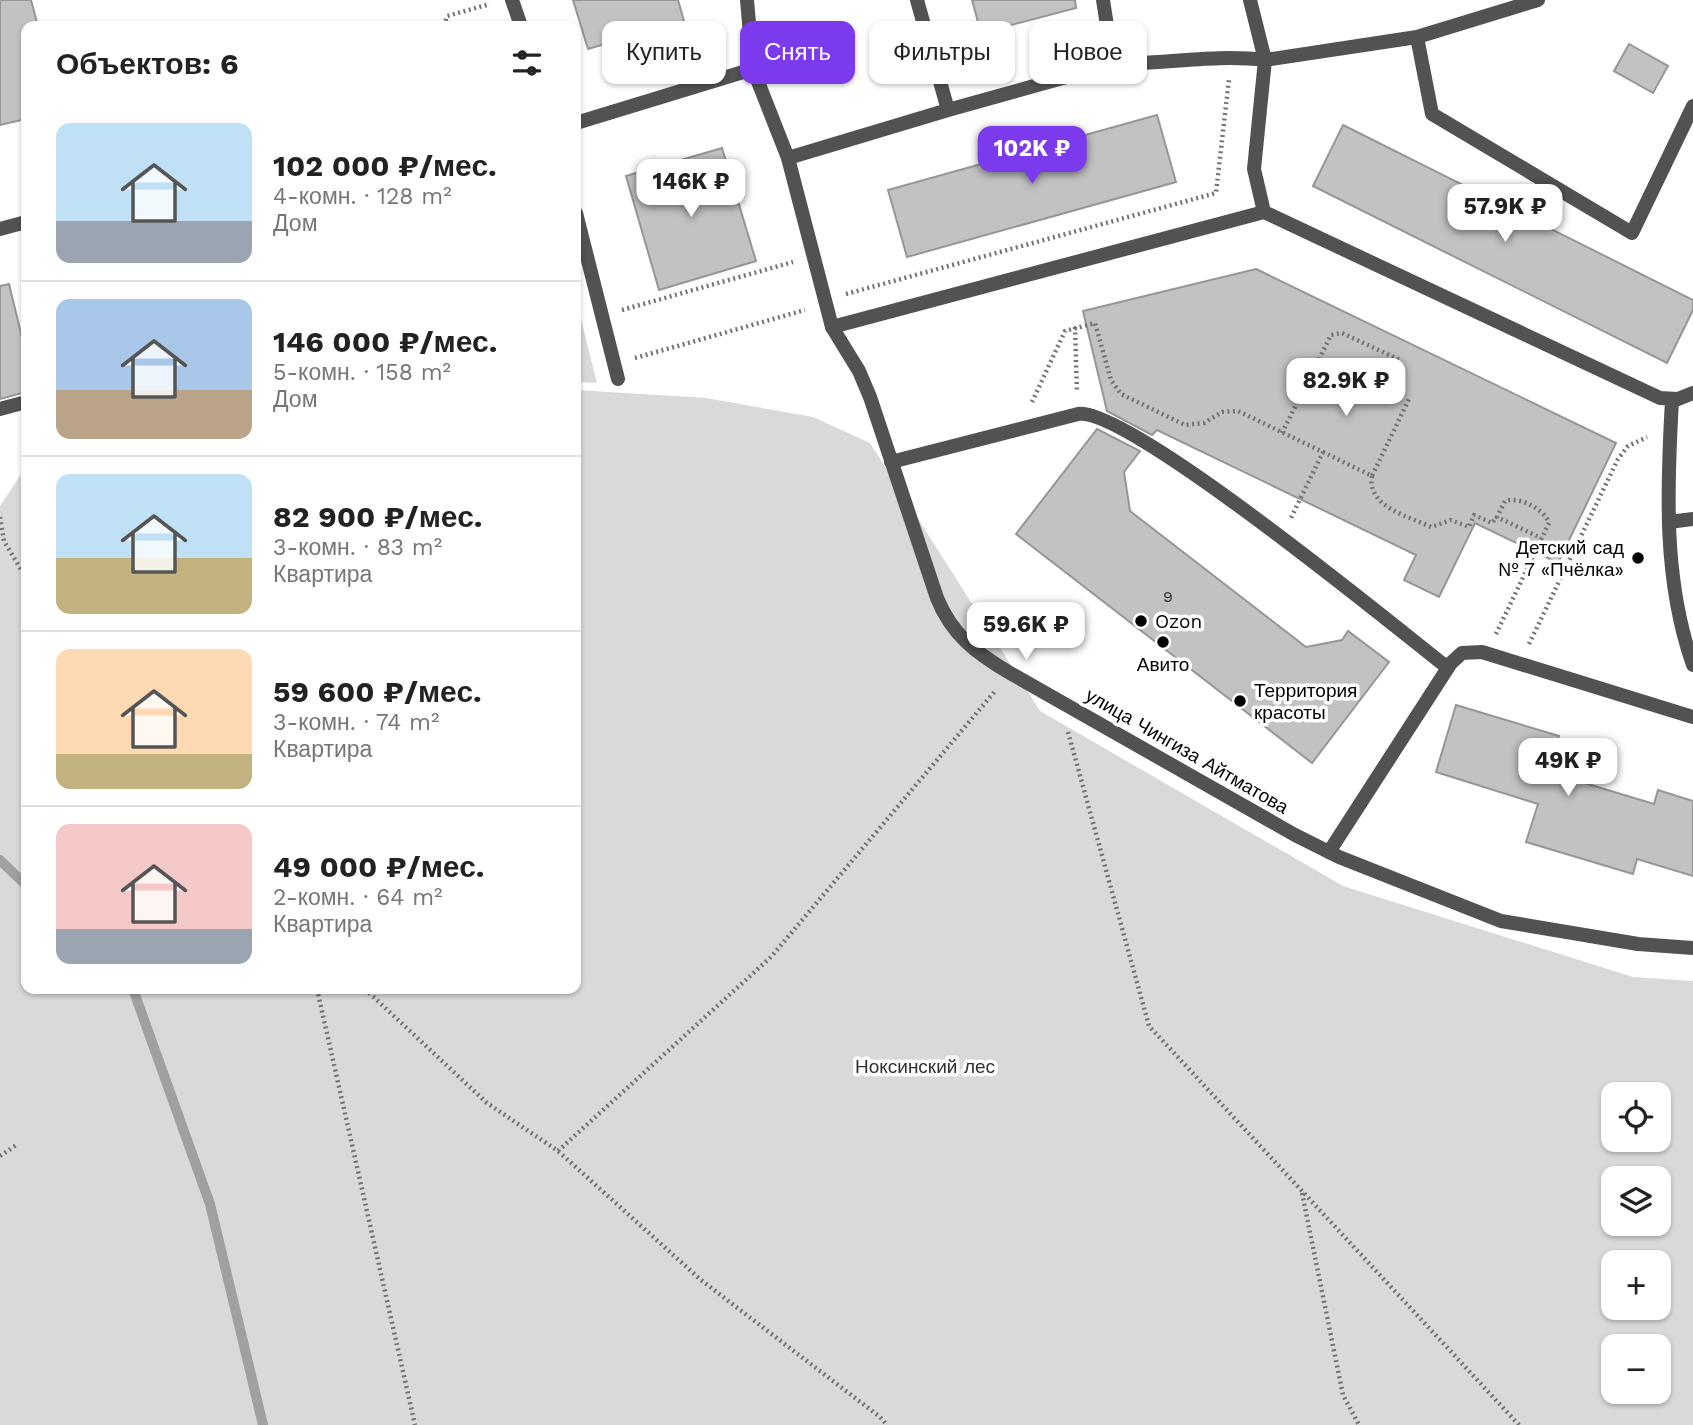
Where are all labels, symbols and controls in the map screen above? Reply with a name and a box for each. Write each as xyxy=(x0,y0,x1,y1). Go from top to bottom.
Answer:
chip: Купить xyxy=(602,21,726,84)
chip: Снять xyxy=(740,21,855,84)
chip: Фильтры xyxy=(869,21,1015,84)
chip: Новое xyxy=(1029,21,1147,84)
icon: filters xyxy=(508,44,546,82)
text: Объектов: 6 xyxy=(56,46,239,81)
pin: 102K ₽ xyxy=(975,127,1089,186)
text: 102K ₽ xyxy=(994,135,1070,162)
text: 102 000 ₽/мес. xyxy=(273,148,497,183)
icon: home xyxy=(112,151,196,235)
pin: 146K ₽ xyxy=(634,160,748,219)
text: 146K ₽ xyxy=(652,168,730,195)
text: 4-комн. · 128 m² xyxy=(273,183,452,210)
pin: 57.9K ₽ xyxy=(1440,184,1570,244)
text: 57.9K ₽ xyxy=(1463,193,1547,220)
text: Дом xyxy=(273,210,317,237)
text: 146 000 ₽/мес. xyxy=(273,324,497,359)
icon: home xyxy=(112,327,196,411)
pin: 82.9K ₽ xyxy=(1281,358,1411,418)
text: 5-комн. · 158 m² xyxy=(273,359,451,386)
text: 82.9K ₽ xyxy=(1302,367,1390,394)
text: Дом xyxy=(273,386,317,413)
text: 82 900 ₽/мес. xyxy=(273,499,483,534)
icon: home xyxy=(112,502,196,586)
text: 3-комн. · 83 m² xyxy=(273,534,442,561)
place label: Детский сад № 7 «Пчёлка» xyxy=(1498,536,1624,581)
marker: Детский сад № 7 «Пчёлка» xyxy=(1630,550,1646,566)
text: Квартира xyxy=(273,561,372,588)
house number: 9 xyxy=(1163,587,1173,606)
pin: 59.6K ₽ xyxy=(961,602,1091,662)
place label: Ozon xyxy=(1155,610,1202,633)
text: 59.6K ₽ xyxy=(983,611,1069,638)
marker: Ozon xyxy=(1133,613,1149,629)
marker: Авито xyxy=(1155,634,1171,650)
place label: Авито xyxy=(1137,653,1189,676)
text: 59 600 ₽/мес. xyxy=(273,674,482,709)
icon: home xyxy=(112,677,196,761)
place label: Территория красоты xyxy=(1254,679,1357,724)
street label: улица Чингиза Айтматова xyxy=(1081,683,1293,819)
marker: Территория красоты xyxy=(1232,693,1248,709)
text: 3-комн. · 74 m² xyxy=(273,709,439,736)
text: Квартира xyxy=(273,736,372,763)
pin: 49K ₽ xyxy=(1519,738,1617,798)
text: 49K ₽ xyxy=(1534,747,1602,774)
text: 49 000 ₽/мес. xyxy=(273,849,485,884)
icon: home xyxy=(112,852,196,936)
text: 2-комн. · 64 m² xyxy=(273,884,443,911)
text: Квартира xyxy=(273,911,372,938)
park label: Ноксинский лес xyxy=(855,1055,995,1078)
map controls xyxy=(1601,1082,1671,1404)
button: locate xyxy=(1601,1082,1671,1152)
button: layers xyxy=(1601,1166,1671,1236)
button: + xyxy=(1601,1250,1671,1320)
button: − xyxy=(1601,1334,1671,1404)

